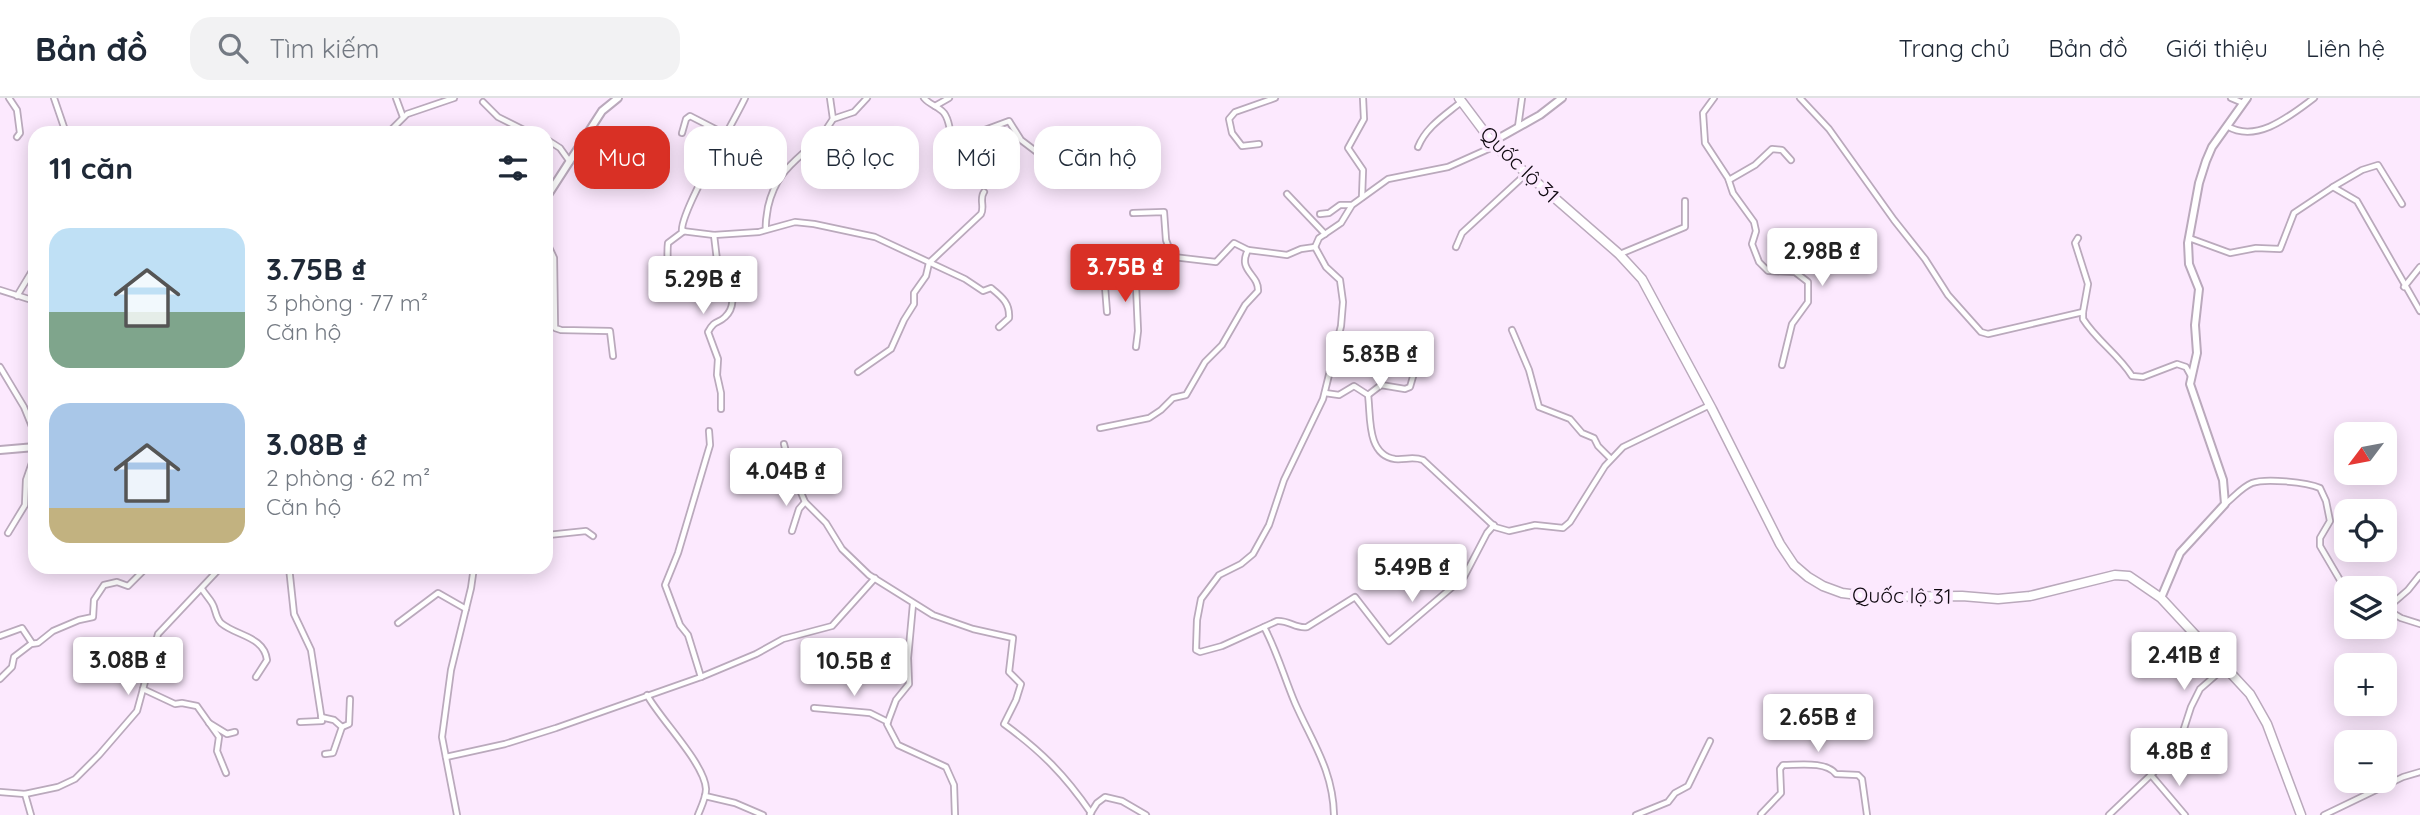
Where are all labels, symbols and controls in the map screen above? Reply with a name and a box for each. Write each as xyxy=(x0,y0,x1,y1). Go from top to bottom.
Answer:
search box xyxy=(190,17,680,80)
text: Bản đồ xyxy=(35,28,148,69)
icon: search xyxy=(214,29,252,67)
text: Tìm kiếm xyxy=(270,32,380,65)
text: Trang chủ xyxy=(1898,33,2010,63)
text: Bản đồ xyxy=(2048,33,2128,63)
text: Giới thiệu xyxy=(2166,33,2268,63)
text: Liên hệ xyxy=(2306,33,2385,63)
street label: Quốc lộ 31 xyxy=(1475,120,1565,208)
chip: Mua xyxy=(574,126,670,189)
chip: Thuê xyxy=(684,126,787,189)
chip: Bộ lọc xyxy=(801,126,919,189)
chip: Mới xyxy=(933,126,1020,189)
chip: Căn hộ xyxy=(1034,126,1161,189)
text: 11 căn xyxy=(49,149,133,187)
icon: filters xyxy=(494,149,532,187)
pin: 2.98B ₫ xyxy=(1757,228,1887,288)
text: 2.98B ₫ xyxy=(1783,236,1861,265)
pin: 3.75B ₫ xyxy=(1060,244,1190,304)
text: 3.75B ₫ xyxy=(266,250,366,288)
text: 3.75B ₫ xyxy=(1086,252,1164,281)
icon: home xyxy=(105,256,189,340)
pin: 5.29B ₫ xyxy=(638,256,768,316)
text: 5.29B ₫ xyxy=(664,264,742,293)
text: 3 phòng · 77 m² xyxy=(266,288,428,317)
text: Căn hộ xyxy=(266,317,342,346)
pin: 5.83B ₫ xyxy=(1315,331,1445,391)
text: 5.83B ₫ xyxy=(1342,339,1418,368)
north arrow xyxy=(2334,422,2398,485)
map controls xyxy=(2334,422,2397,793)
text: 3.08B ₫ xyxy=(266,425,368,463)
icon: home xyxy=(105,431,189,515)
pin: 4.04B ₫ xyxy=(721,448,851,508)
text: 4.04B ₫ xyxy=(746,456,826,485)
text: 2 phòng · 62 m² xyxy=(266,463,430,492)
text: Căn hộ xyxy=(266,492,342,521)
button: locate xyxy=(2334,499,2397,562)
pin: 5.49B ₫ xyxy=(1347,545,1477,604)
text: 5.49B ₫ xyxy=(1374,552,1450,581)
button: layers xyxy=(2334,576,2397,639)
street label: Quốc lộ 31 xyxy=(1852,581,1952,609)
pin: 2.41B ₫ xyxy=(2119,632,2249,692)
pin: 3.08B ₫ xyxy=(63,638,193,697)
pin: 10.5B ₫ xyxy=(789,638,919,698)
text: 2.41B ₫ xyxy=(2148,640,2220,669)
text: 3.08B ₫ xyxy=(89,645,167,674)
text: 10.5B ₫ xyxy=(816,646,892,675)
button: + xyxy=(2334,653,2397,716)
pin: 2.65B ₫ xyxy=(1753,694,1883,754)
text: 2.65B ₫ xyxy=(1779,702,1857,731)
pin: 4.8B ₫ xyxy=(2122,728,2236,788)
button: − xyxy=(2334,730,2397,793)
text: 4.8B ₫ xyxy=(2147,736,2211,765)

